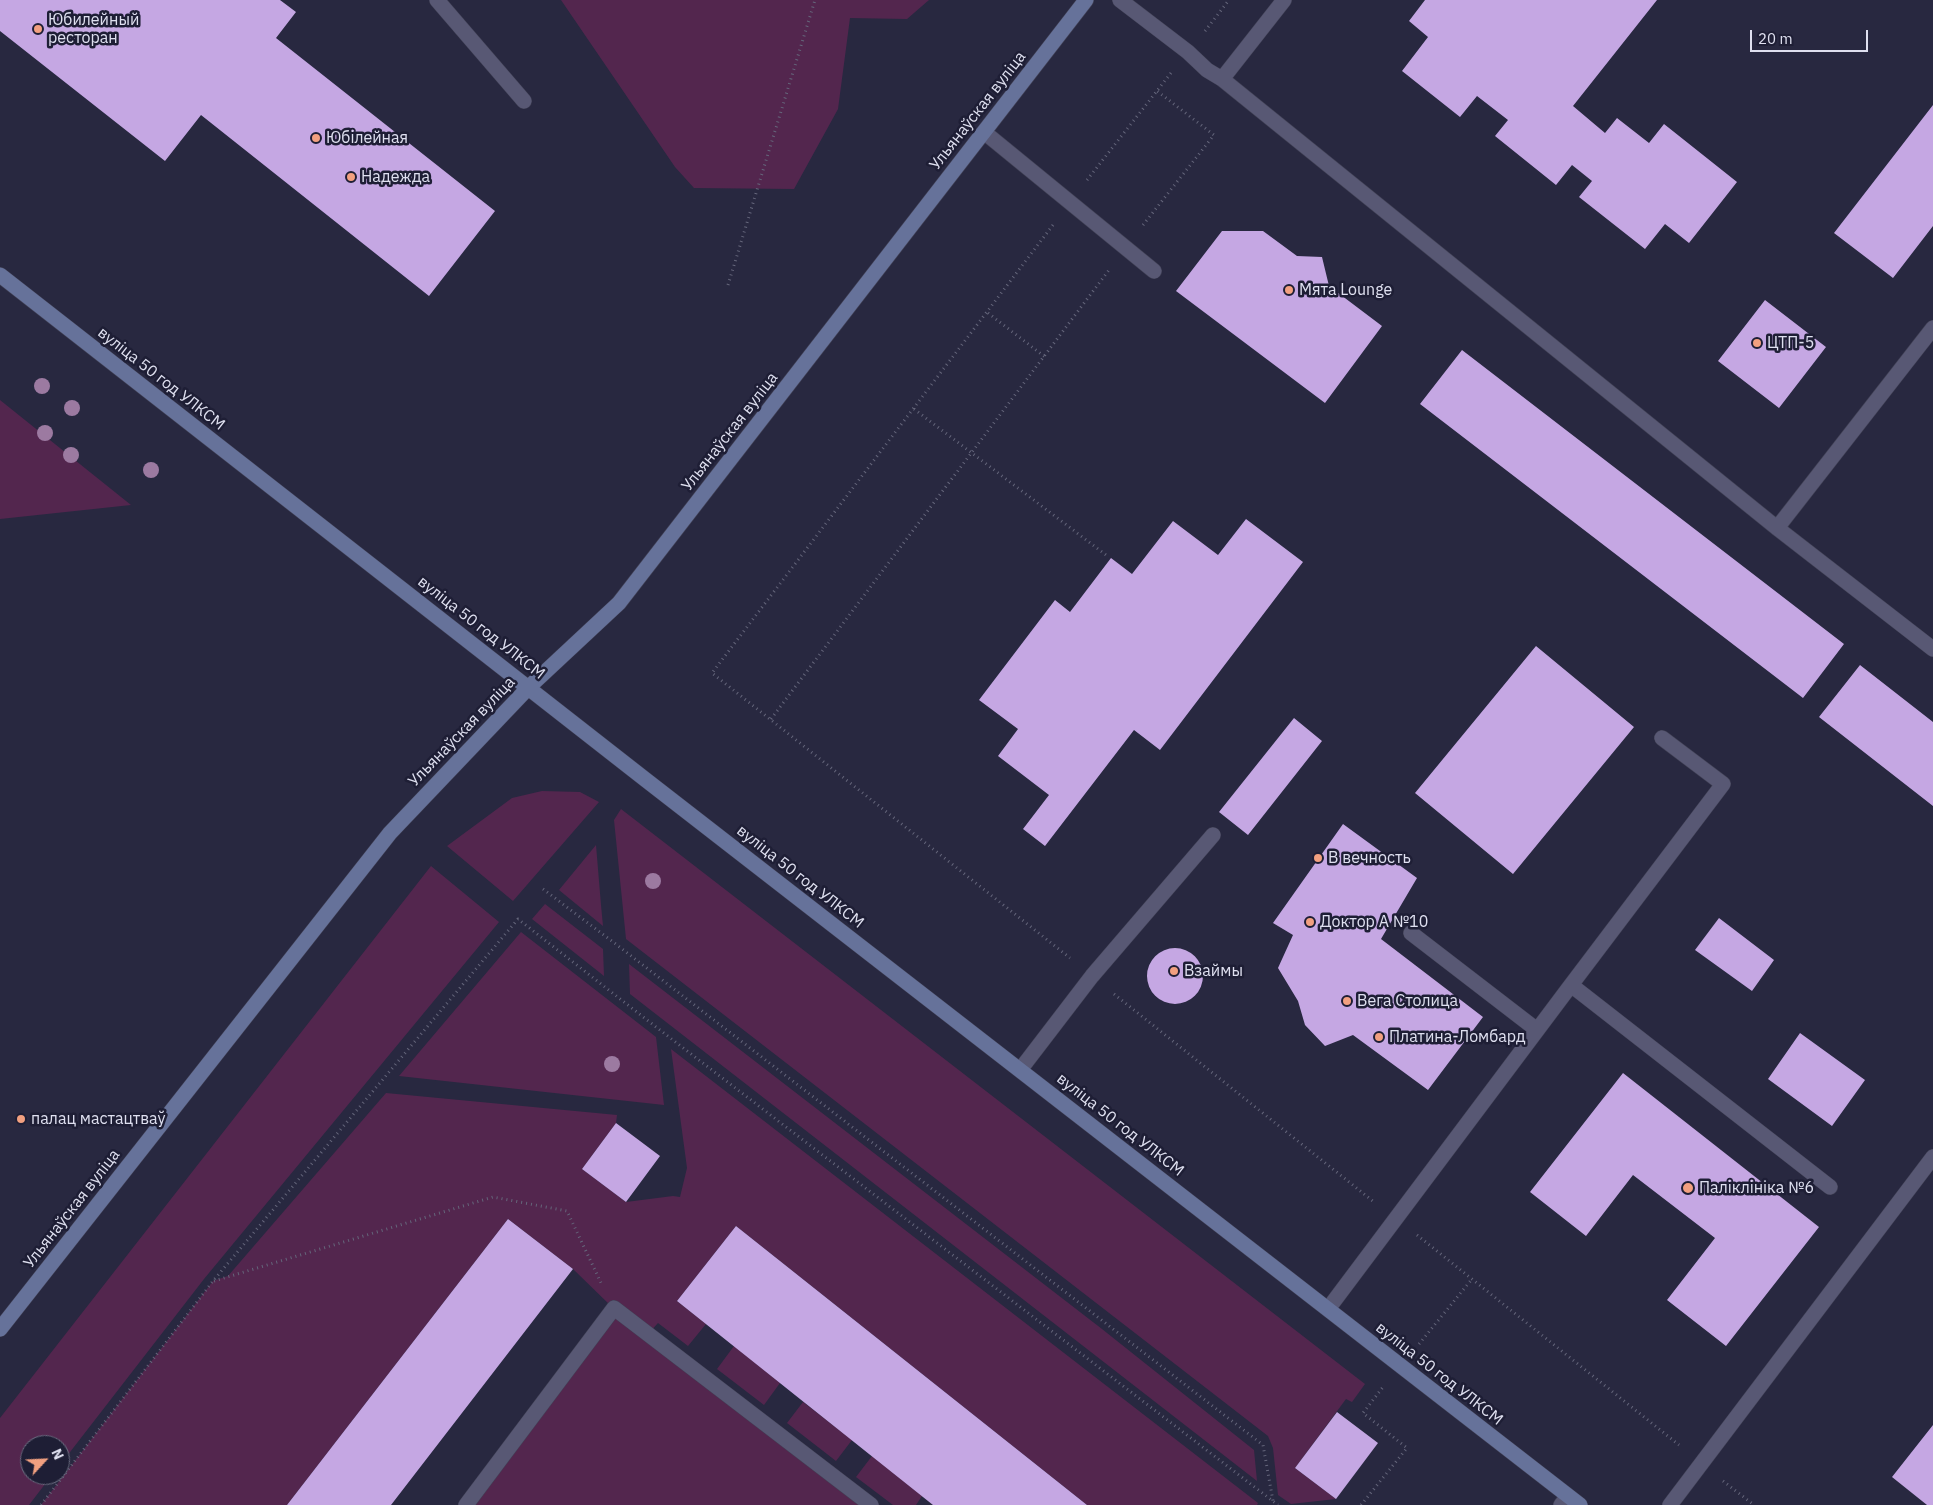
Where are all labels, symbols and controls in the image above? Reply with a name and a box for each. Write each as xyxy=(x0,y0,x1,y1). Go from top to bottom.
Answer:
place label: Юбилейный ресторан xyxy=(48,10,139,48)
scale bar xyxy=(1753,20,1870,52)
marker: Юбилейный ресторан xyxy=(32,23,44,35)
text: 20 m xyxy=(1758,29,1793,48)
street label: Ульянаўская вуліца xyxy=(926,48,1030,174)
place label: Юбілейная xyxy=(326,128,408,148)
marker: Юбілейная xyxy=(310,132,322,144)
place label: Надежда xyxy=(361,167,430,187)
marker: Надежда xyxy=(345,171,357,183)
place label: Мята Lounge xyxy=(1299,280,1392,300)
marker: Мята Lounge xyxy=(1283,284,1295,296)
street label: вуліца 50 год УЛКСМ xyxy=(94,323,228,435)
place label: ЦТП-5 xyxy=(1767,333,1814,353)
marker: ЦТП-5 xyxy=(1751,337,1763,349)
street label: Ульянаўская вуліца xyxy=(678,369,782,495)
street label: вуліца 50 год УЛКСМ xyxy=(414,572,548,684)
street label: Ульянаўская вуліца xyxy=(405,673,519,791)
street label: вуліца 50 год УЛКСМ xyxy=(733,821,867,933)
place label: В вечность xyxy=(1328,848,1411,868)
marker: В вечность xyxy=(1312,852,1324,864)
place label: Доктор А №10 xyxy=(1320,912,1428,932)
marker: Доктор А №10 xyxy=(1304,916,1316,928)
place label: Взаймы xyxy=(1184,961,1243,981)
marker: Взаймы xyxy=(1168,965,1180,977)
place label: Вега Столица xyxy=(1357,991,1458,1011)
marker: Вега Столица xyxy=(1341,995,1353,1007)
place label: Платина-Ломбард xyxy=(1389,1027,1526,1047)
marker: Платина-Ломбард xyxy=(1373,1031,1385,1043)
street label: вуліца 50 год УЛКСМ xyxy=(1053,1069,1187,1181)
place label: палац мастацтваў xyxy=(31,1109,166,1129)
marker: палац мастацтваў xyxy=(15,1113,27,1125)
street label: Ульянаўская вуліца xyxy=(20,1146,124,1272)
place label: Паліклініка №6 xyxy=(1699,1178,1814,1198)
marker: Паліклініка №6 xyxy=(1681,1181,1695,1195)
street label: вуліца 50 год УЛКСМ xyxy=(1372,1318,1506,1430)
north arrow xyxy=(20,1435,70,1485)
text: N xyxy=(47,1446,68,1462)

